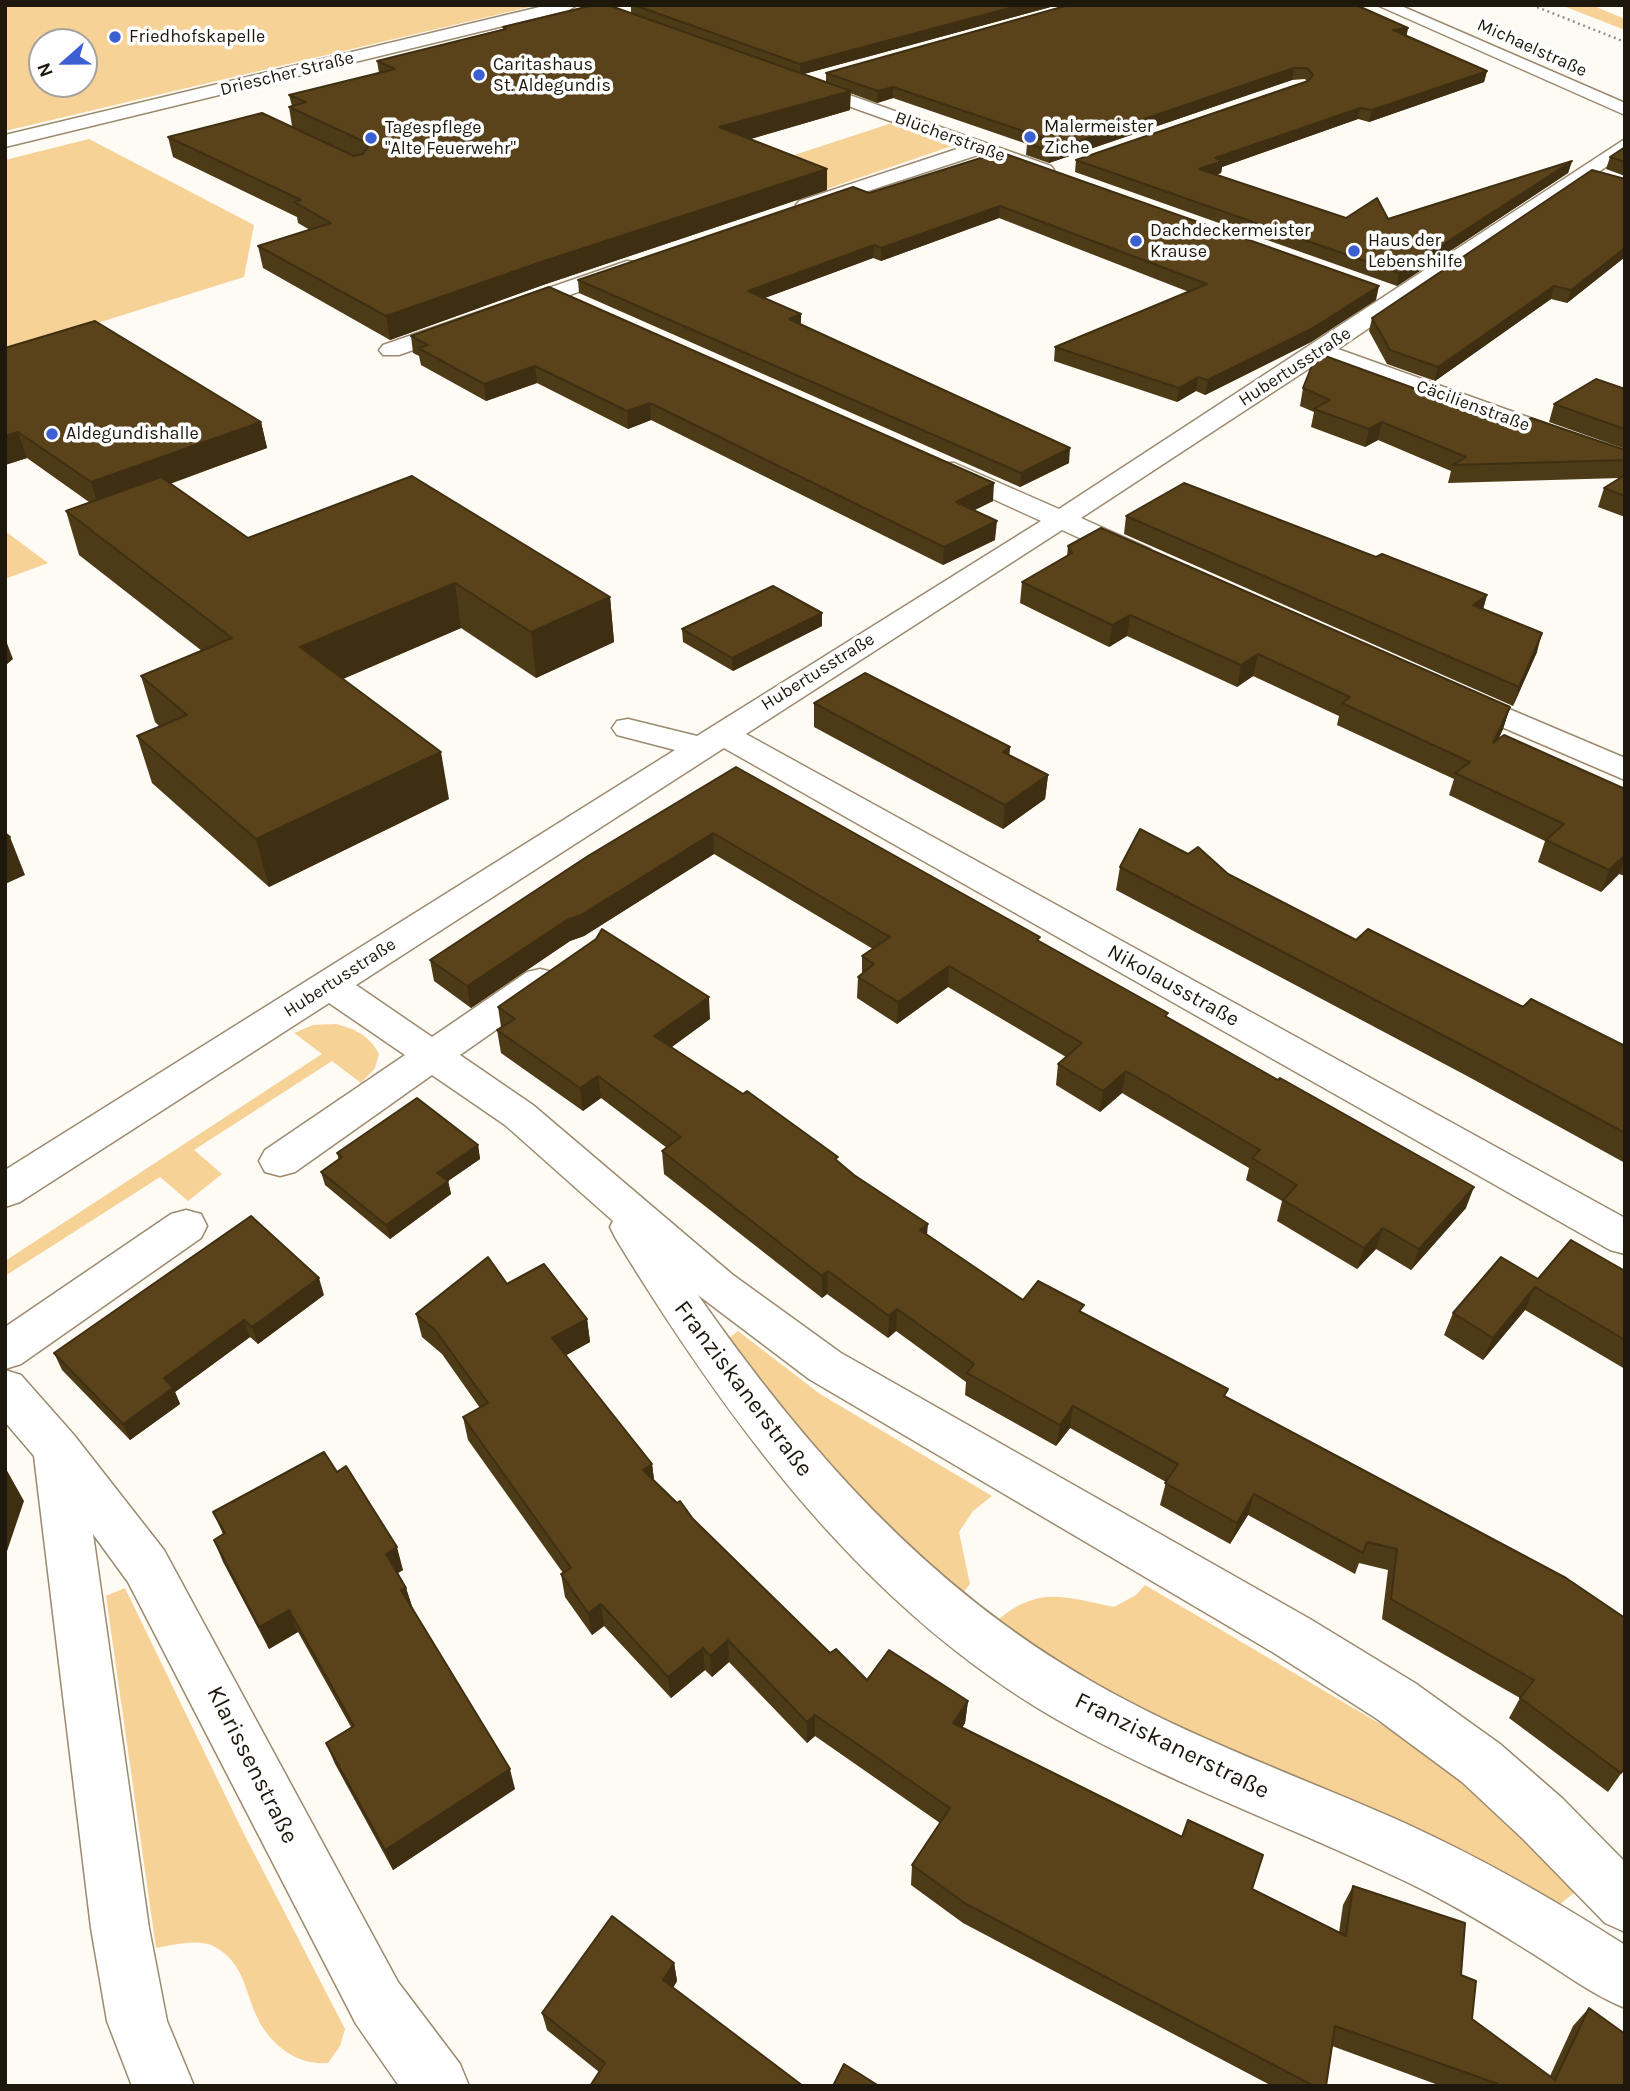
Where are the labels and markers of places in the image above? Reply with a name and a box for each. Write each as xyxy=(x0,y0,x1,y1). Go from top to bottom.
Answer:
place label: Friedhofskapelle xyxy=(129,26,265,48)
marker: Friedhofskapelle xyxy=(107,29,123,45)
place label: Caritashaus St. Aldegundis xyxy=(493,54,611,96)
marker: Caritashaus St. Aldegundis xyxy=(471,67,487,83)
place label: Malermeister Ziche xyxy=(1044,116,1153,158)
place label: Tagespflege "Alte Feuerwehr" xyxy=(385,117,516,160)
marker: Malermeister Ziche xyxy=(1022,129,1038,145)
marker: Tagespflege "Alte Feuerwehr" xyxy=(363,130,379,146)
place label: Dachdeckermeister Krause xyxy=(1150,220,1310,262)
place label: Haus der Lebenshilfe xyxy=(1368,230,1463,272)
marker: Dachdeckermeister Krause xyxy=(1128,233,1144,249)
marker: Haus der Lebenshilfe xyxy=(1346,243,1362,259)
place label: Aldegundishalle xyxy=(66,423,199,445)
marker: Aldegundishalle xyxy=(44,426,60,442)

